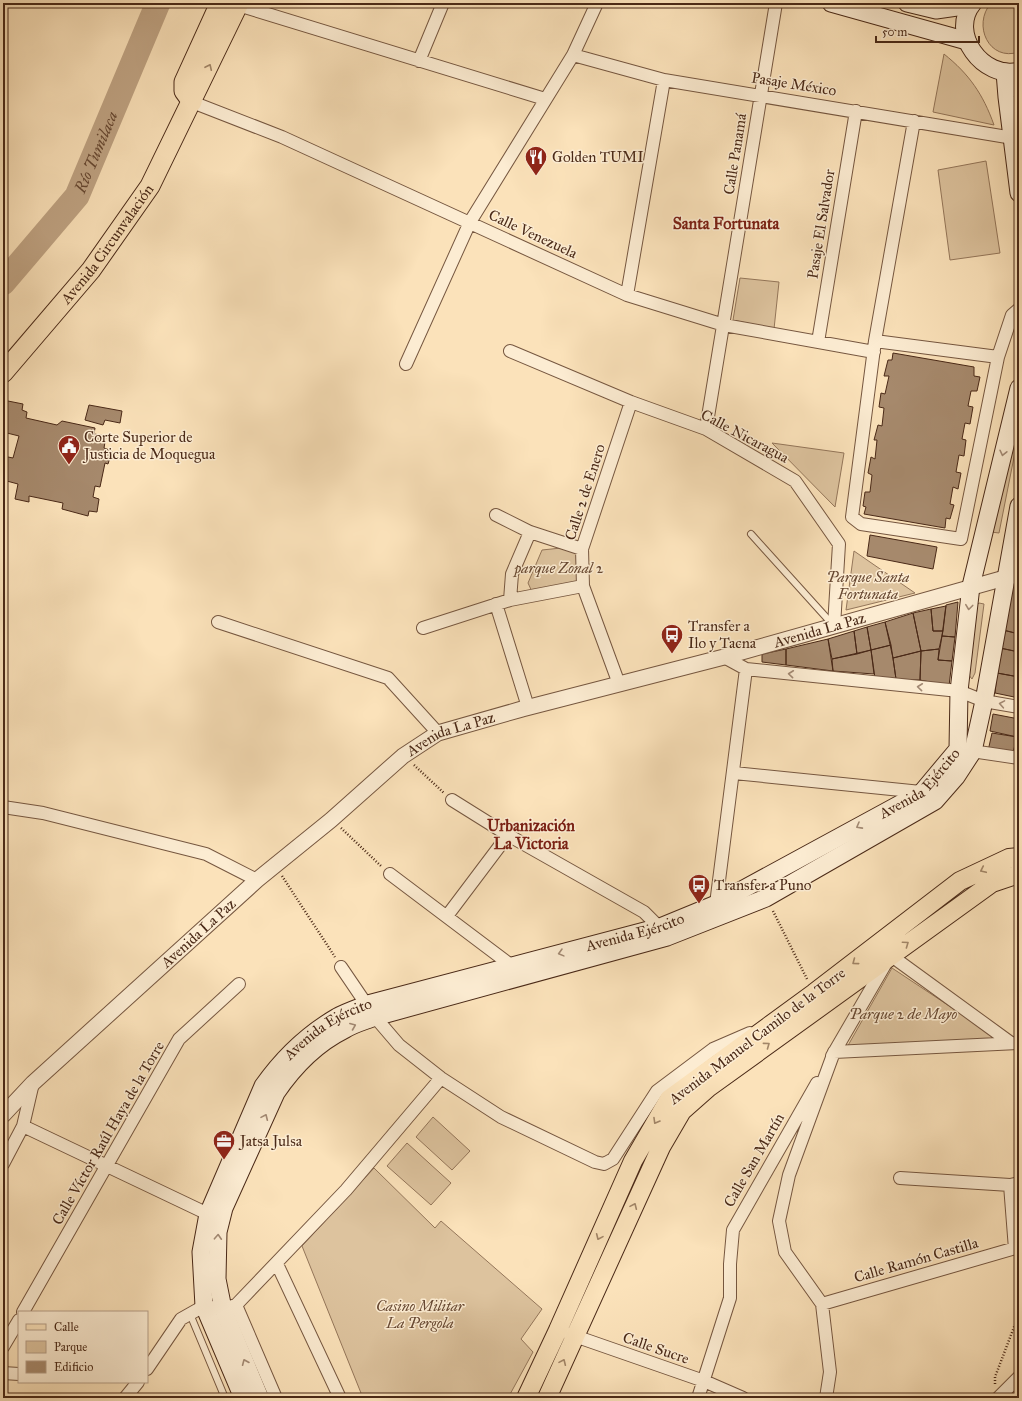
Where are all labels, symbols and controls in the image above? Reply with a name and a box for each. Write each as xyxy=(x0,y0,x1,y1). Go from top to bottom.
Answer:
scale bar xyxy=(876,18,979,44)
text: 50 m xyxy=(882,25,907,39)
one-way arrow xyxy=(204,63,212,71)
street label: Pasaje México xyxy=(750,68,838,100)
water label: Río Tumilaca xyxy=(70,108,122,197)
street label: Calle Panamá xyxy=(720,111,750,196)
restaurant icon: Golden TUMI xyxy=(523,144,549,177)
place label: Golden TUMI xyxy=(552,148,644,166)
street label: Pasaje El Salvador xyxy=(803,168,839,280)
street label: Avenida Circunvalación xyxy=(56,181,157,308)
street label: Calle Venezuela xyxy=(486,206,581,263)
district label: Santa Fortunata xyxy=(673,214,781,233)
street label: Calle Nicaragua xyxy=(698,405,793,467)
place label: Corte Superior de Justicia de Moquegua xyxy=(82,428,216,464)
public building icon: Corte Superior de Justicia de Moquegua xyxy=(56,433,82,466)
street label: Calle 2 de Enero xyxy=(561,441,609,542)
one-way arrow xyxy=(1000,450,1008,456)
park label: parque Zonal 2 xyxy=(513,559,604,578)
park label: Parque Santa Fortunata xyxy=(827,568,909,603)
one-way arrow xyxy=(965,604,974,610)
street label: Avenida La Paz xyxy=(771,609,868,652)
place label: Transfer a Ilo y Tacna xyxy=(688,617,757,652)
bus stop icon: Transfer a Ilo y Tacna xyxy=(659,622,685,655)
one-way arrow xyxy=(788,670,794,679)
one-way arrow xyxy=(917,683,923,692)
one-way arrow xyxy=(999,701,1005,709)
street label: Avenida La Paz xyxy=(402,708,497,761)
street label: Avenida Ejército xyxy=(875,744,964,823)
district label: Urbanización La Victoria xyxy=(487,816,575,853)
one-way arrow xyxy=(856,822,863,829)
one-way arrow xyxy=(979,865,987,873)
bus stop icon: Transfer a Puno xyxy=(686,872,712,905)
place label: Transfer a Puno xyxy=(714,876,812,894)
street label: Avenida La Paz xyxy=(157,895,239,972)
street label: Avenida Ejército xyxy=(583,909,687,955)
one-way arrow xyxy=(902,942,909,949)
one-way arrow xyxy=(558,949,564,957)
one-way arrow xyxy=(852,958,859,965)
street label: Avenida Manuel Camilo de la Torre xyxy=(664,964,849,1109)
street label: Avenida Ejército xyxy=(279,994,375,1064)
park label: Parque 2 de Mayo xyxy=(849,1005,957,1023)
one-way arrow xyxy=(350,1022,357,1030)
street label: Calle Víctor Raúl Haya de la Torre xyxy=(48,1038,168,1228)
one-way arrow xyxy=(763,1043,770,1050)
street label: Calle San Martín xyxy=(720,1110,788,1210)
one-way arrow xyxy=(260,1113,268,1121)
one-way arrow xyxy=(654,1117,661,1124)
office icon: Jatsa Julsa xyxy=(211,1128,237,1161)
place label: Jatsa Julsa xyxy=(238,1132,303,1151)
one-way arrow xyxy=(629,1202,637,1210)
one-way arrow xyxy=(596,1233,604,1241)
street label: Calle Ramón Castilla xyxy=(852,1233,981,1286)
one-way arrow xyxy=(214,1234,223,1240)
park label: Casino Militar La Pergola xyxy=(376,1297,465,1332)
legend xyxy=(18,1311,148,1383)
text: Calle xyxy=(54,1320,79,1334)
street label: Calle Sucre xyxy=(621,1328,691,1368)
text: Parque xyxy=(54,1340,87,1355)
one-way arrow xyxy=(242,1359,250,1366)
one-way arrow xyxy=(558,1359,566,1367)
text: Edificio xyxy=(54,1360,93,1374)

